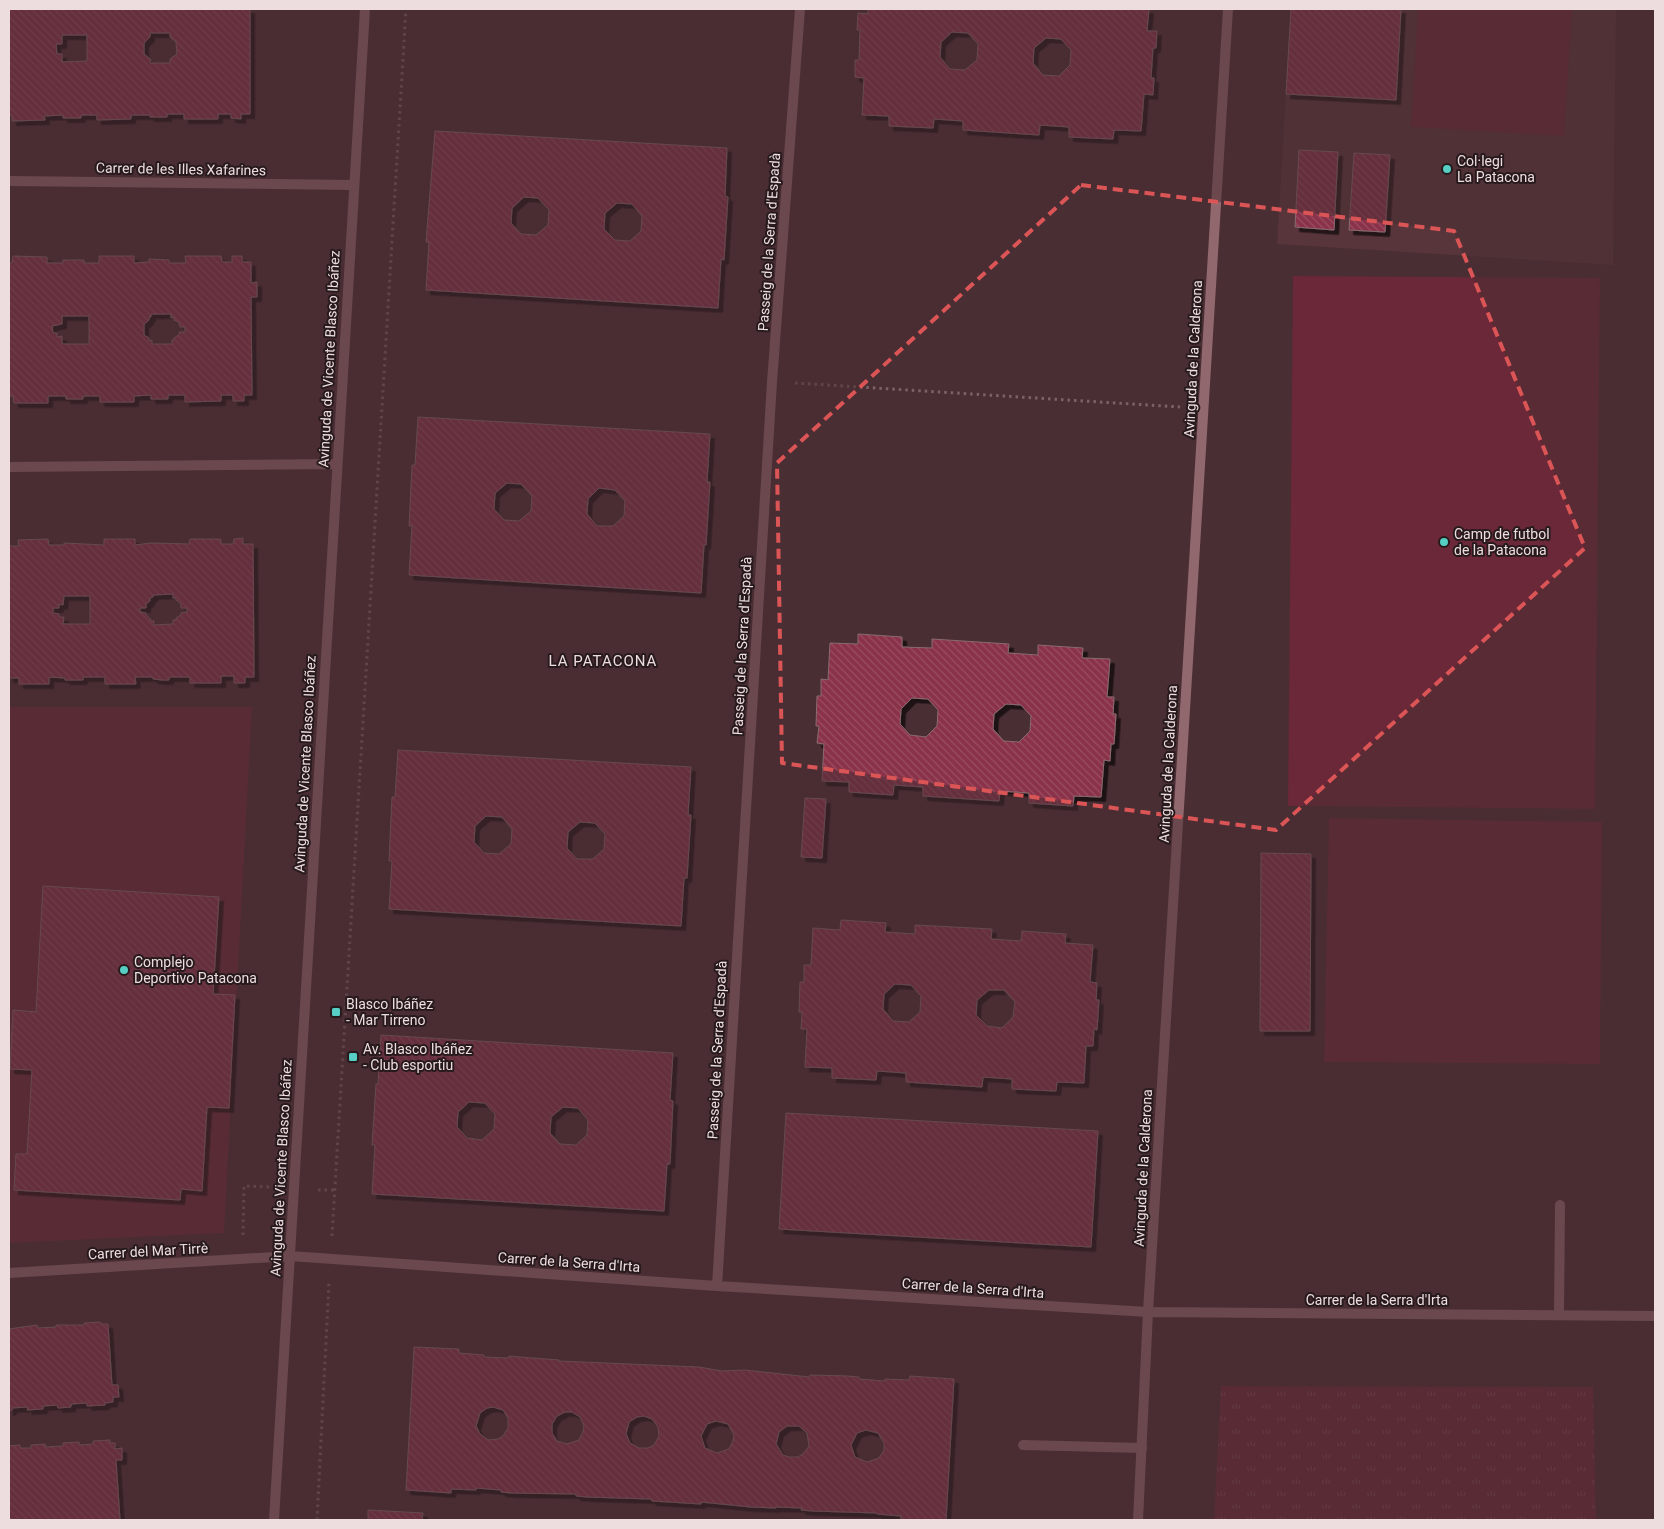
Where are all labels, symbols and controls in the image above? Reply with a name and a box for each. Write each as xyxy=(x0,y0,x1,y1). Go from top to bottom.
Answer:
street label: Passeig de la Serra d'Espadà xyxy=(755,152,783,332)
place label: Col·legi La Patacona xyxy=(1457,153,1535,185)
street label: Carrer de les Illes Xafarines xyxy=(96,160,266,178)
marker: Col·legi La Patacona xyxy=(1441,163,1453,175)
street label: Avinguda de Vicente Blasco Ibáñez xyxy=(315,250,343,468)
street label: Avinguda de la Calderona xyxy=(1181,280,1205,438)
place label: Camp de futbol de la Patacona xyxy=(1454,526,1550,558)
marker: Camp de futbol de la Patacona xyxy=(1438,536,1450,548)
street label: Passeig de la Serra d'Espadà xyxy=(729,556,755,736)
district label: LA PATACONA xyxy=(549,652,657,670)
street label: Avinguda de Vicente Blasco Ibáñez xyxy=(291,655,319,873)
street label: Avinguda de la Calderona xyxy=(1156,685,1180,843)
place label: Complejo Deportivo Patacona xyxy=(134,954,257,986)
street label: Passeig de la Serra d'Espadà xyxy=(704,960,730,1140)
marker: Complejo Deportivo Patacona xyxy=(118,964,130,976)
place label: Blasco Ibáñez - Mar Tirreno xyxy=(346,996,433,1028)
marker: Blasco Ibáñez - Mar Tirreno xyxy=(330,1006,342,1018)
place label: Av. Blasco Ibáñez - Club esportiu xyxy=(363,1041,472,1073)
marker: Av. Blasco Ibáñez - Club esportiu xyxy=(347,1051,359,1063)
street label: Avinguda de Vicente Blasco Ibáñez xyxy=(267,1059,295,1277)
street label: Avinguda de la Calderona xyxy=(1131,1089,1155,1247)
street label: Carrer del Mar Tirrè xyxy=(88,1240,208,1262)
street label: Carrer de la Serra d'Irta xyxy=(497,1249,641,1275)
street label: Carrer de la Serra d'Irta xyxy=(901,1275,1045,1301)
street label: Carrer de la Serra d'Irta xyxy=(1306,1292,1448,1308)

